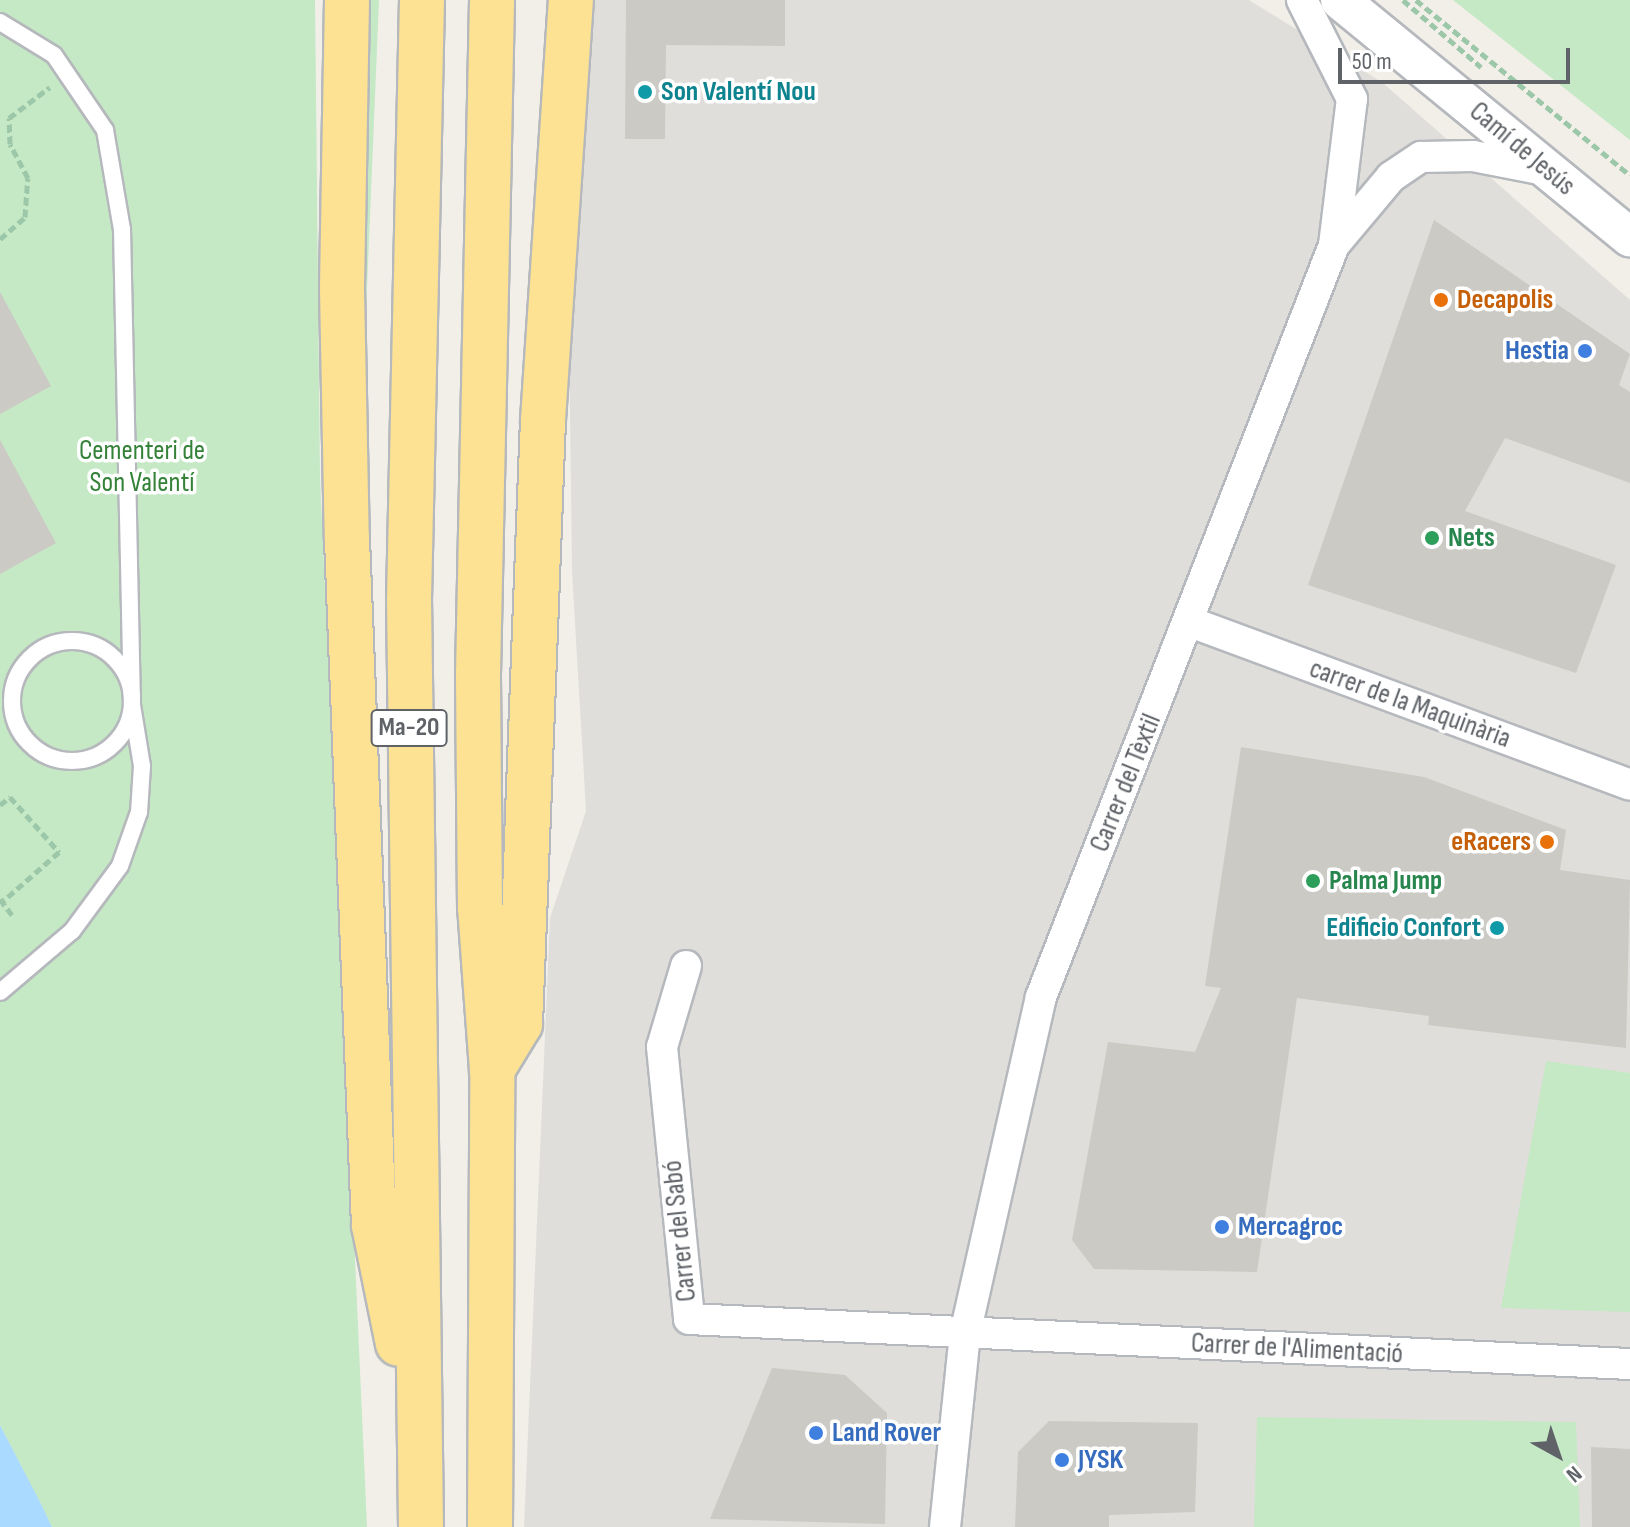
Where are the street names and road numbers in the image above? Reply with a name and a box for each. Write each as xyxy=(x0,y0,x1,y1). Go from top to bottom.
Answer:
street label: Camí de Jesús xyxy=(1462,95,1582,203)
street label: carrer de la Maquinària xyxy=(1305,652,1515,756)
road number: Ma-20 xyxy=(369,706,449,750)
street label: Carrer del Tèxtil xyxy=(1083,709,1169,857)
street label: Carrer del Sabó xyxy=(656,1159,704,1303)
street label: Carrer de l'Alimentació xyxy=(1190,1327,1404,1371)

